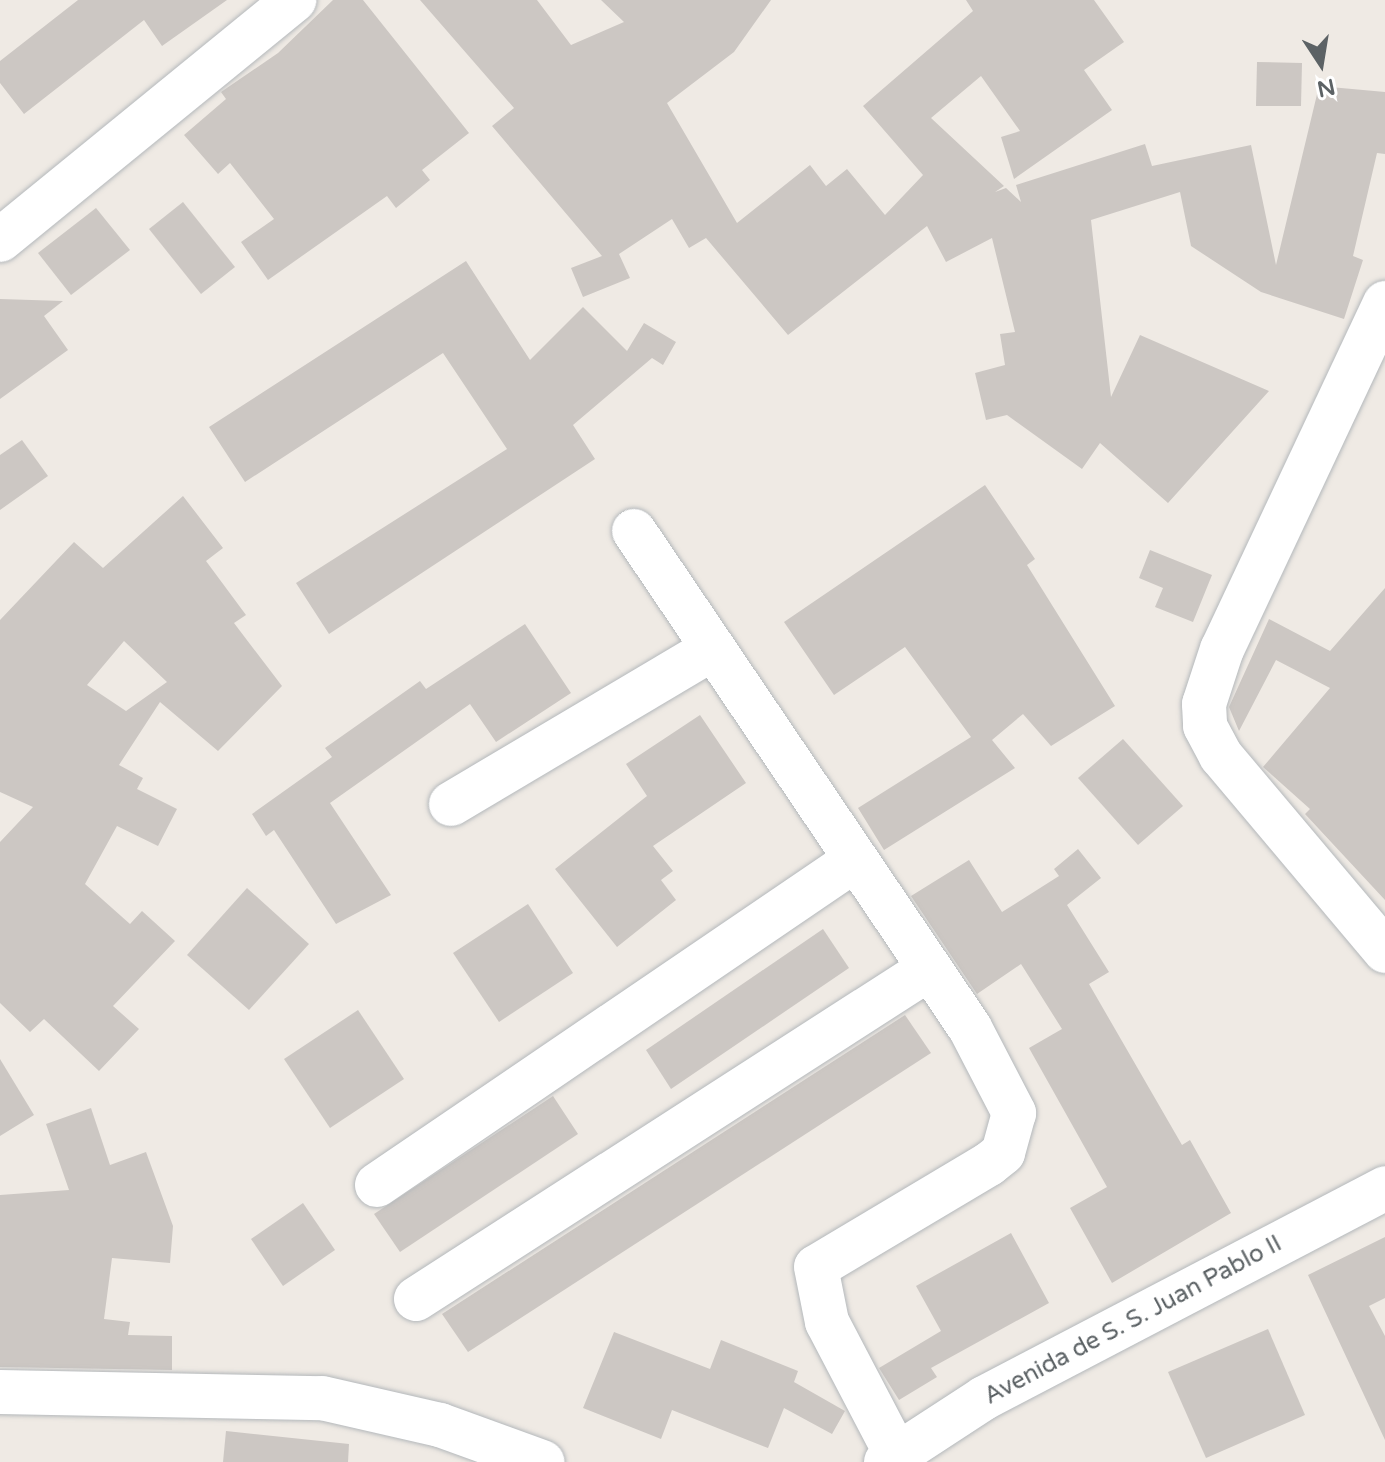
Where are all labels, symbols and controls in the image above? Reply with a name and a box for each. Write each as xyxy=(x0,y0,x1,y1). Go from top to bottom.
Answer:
north arrow xyxy=(1281,24,1361,104)
text: N xyxy=(1315,73,1337,102)
street label: Avenida de S. S. Juan Pablo II xyxy=(979,1229,1287,1411)

